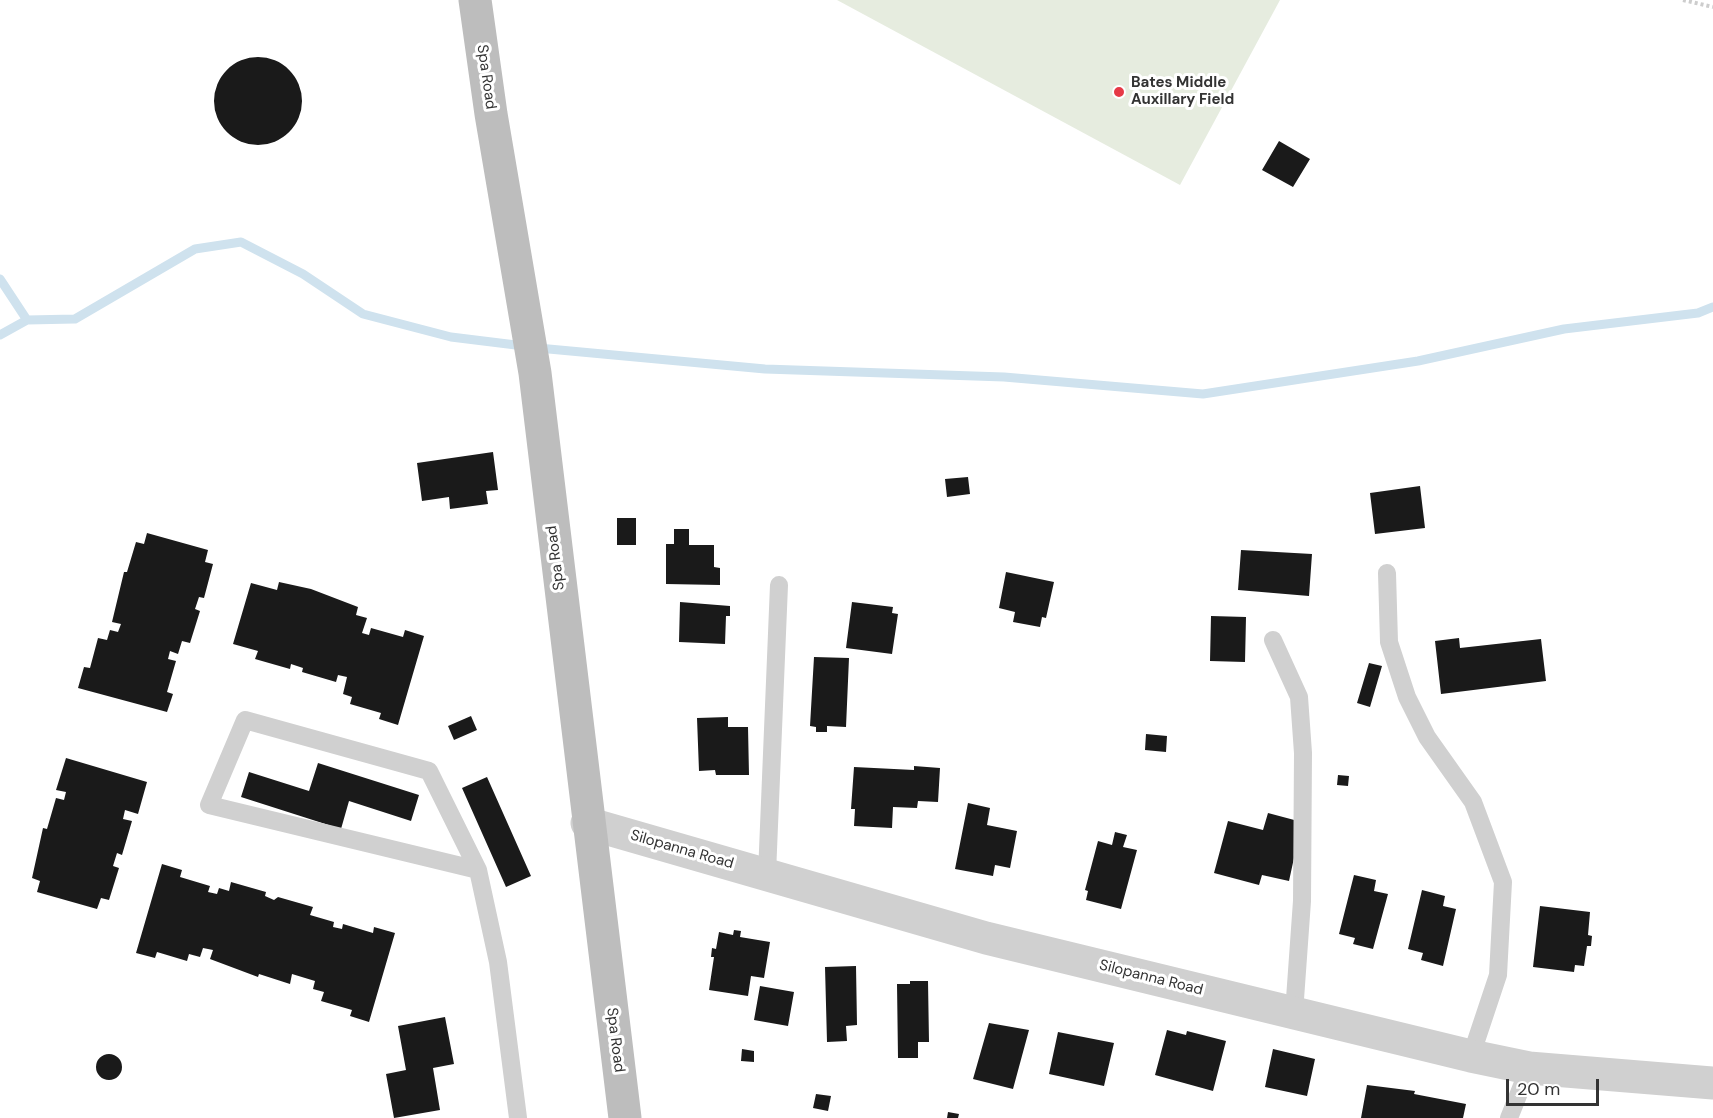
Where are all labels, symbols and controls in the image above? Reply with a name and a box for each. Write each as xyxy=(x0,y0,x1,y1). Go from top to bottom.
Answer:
street label: Spa Road xyxy=(473,43,499,111)
place label: Bates Middle Auxillary Field xyxy=(1131,74,1234,109)
marker: Bates Middle Auxillary Field xyxy=(1112,85,1126,99)
street label: Spa Road xyxy=(543,525,569,591)
street label: Silopanna Road xyxy=(628,827,736,873)
street label: Silopanna Road xyxy=(1097,956,1205,1000)
street label: Spa Road xyxy=(602,1007,628,1073)
scale bar xyxy=(1509,1067,1602,1105)
text: 20 m xyxy=(1517,1077,1560,1101)

